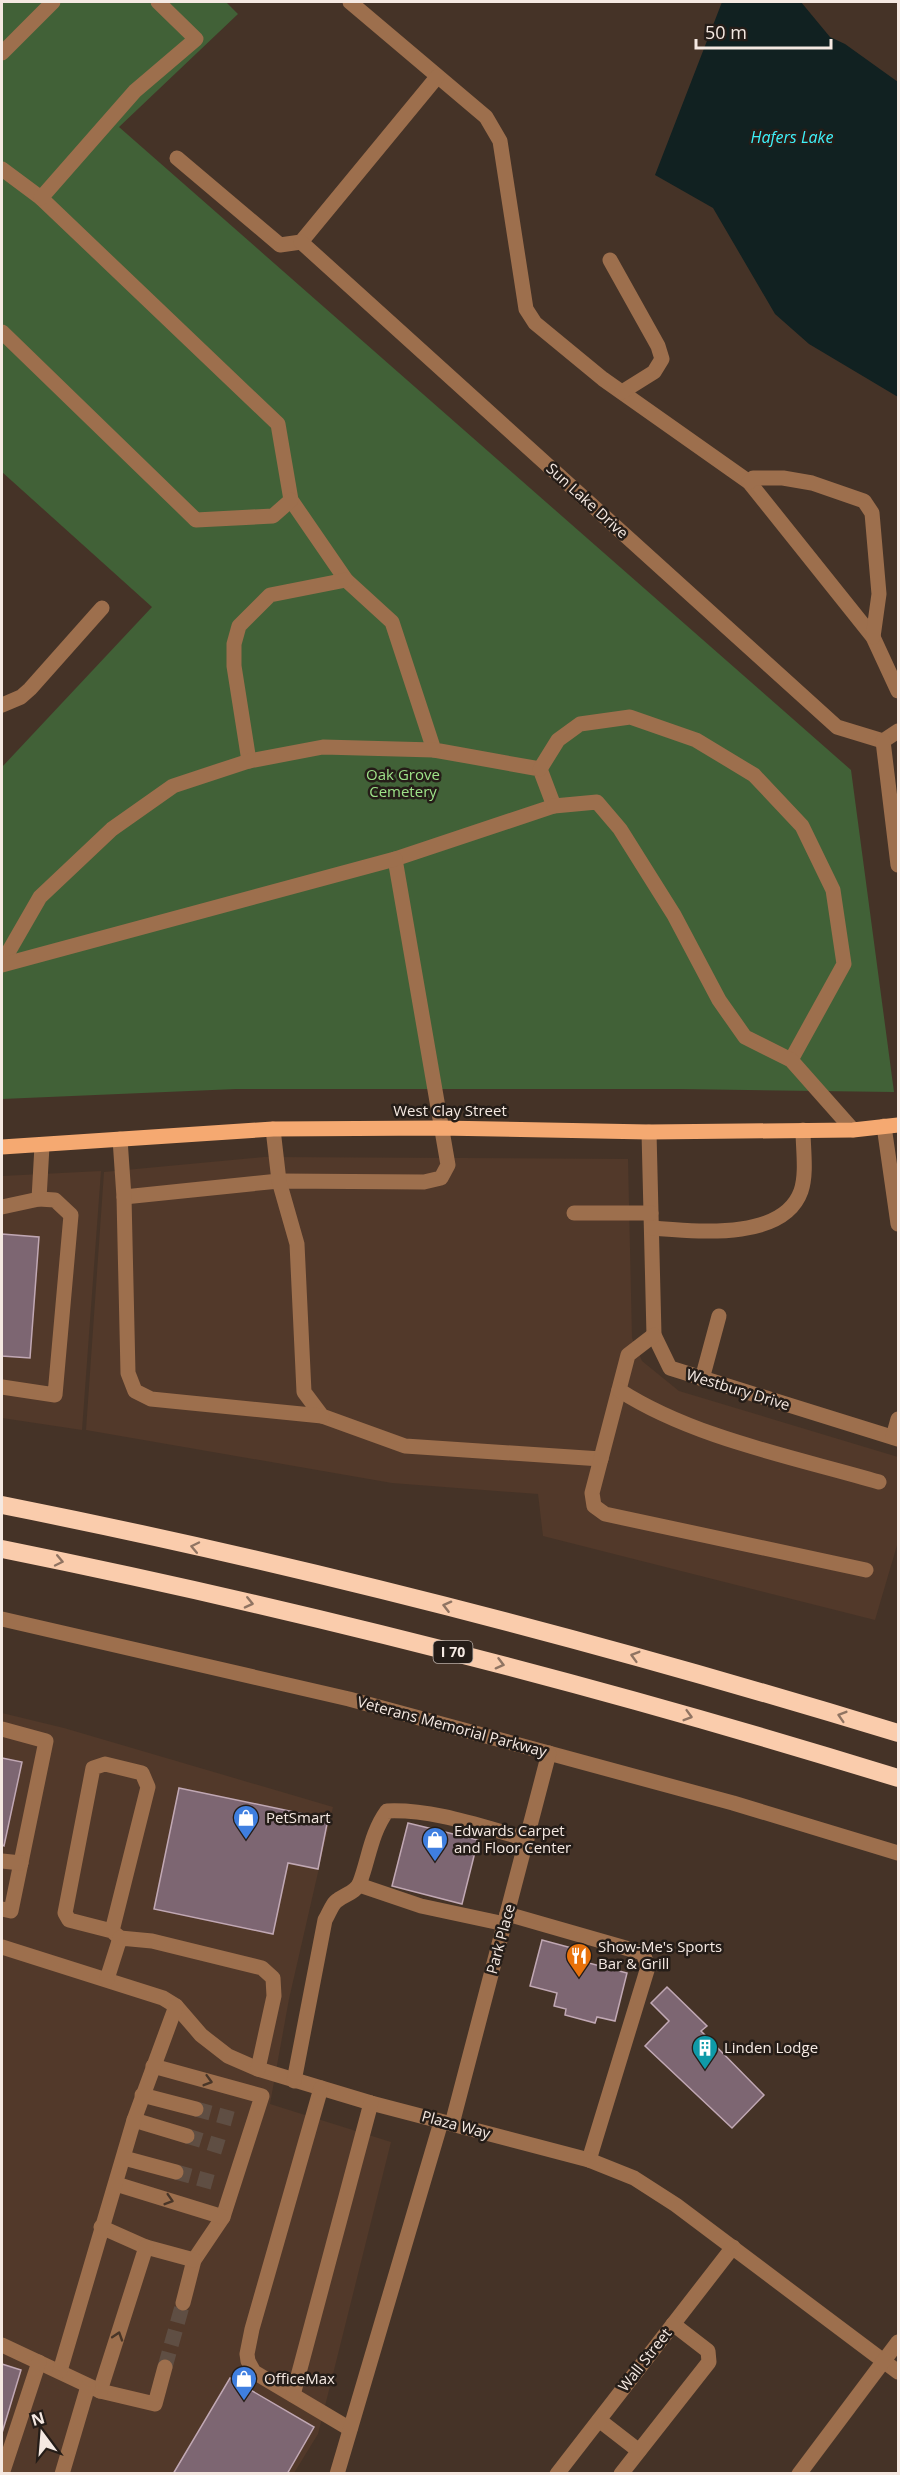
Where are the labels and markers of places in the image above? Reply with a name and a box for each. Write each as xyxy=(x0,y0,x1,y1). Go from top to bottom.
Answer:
shop icon: PetSmart xyxy=(231,1803,261,1841)
place label: PetSmart xyxy=(266,1807,331,1827)
place label: Edwards Carpet and Floor Center xyxy=(454,1820,571,1857)
shop icon: Edwards Carpet and Floor Center xyxy=(420,1825,450,1863)
place label: Show-Me's Sports Bar & Grill xyxy=(598,1936,722,1973)
restaurant icon: Show-Me's Sports Bar & Grill xyxy=(564,1941,594,1979)
building icon: Linden Lodge xyxy=(690,2033,720,2071)
place label: Linden Lodge xyxy=(724,2037,818,2057)
shop icon: OfficeMax xyxy=(229,2364,259,2402)
place label: OfficeMax xyxy=(264,2368,335,2388)

